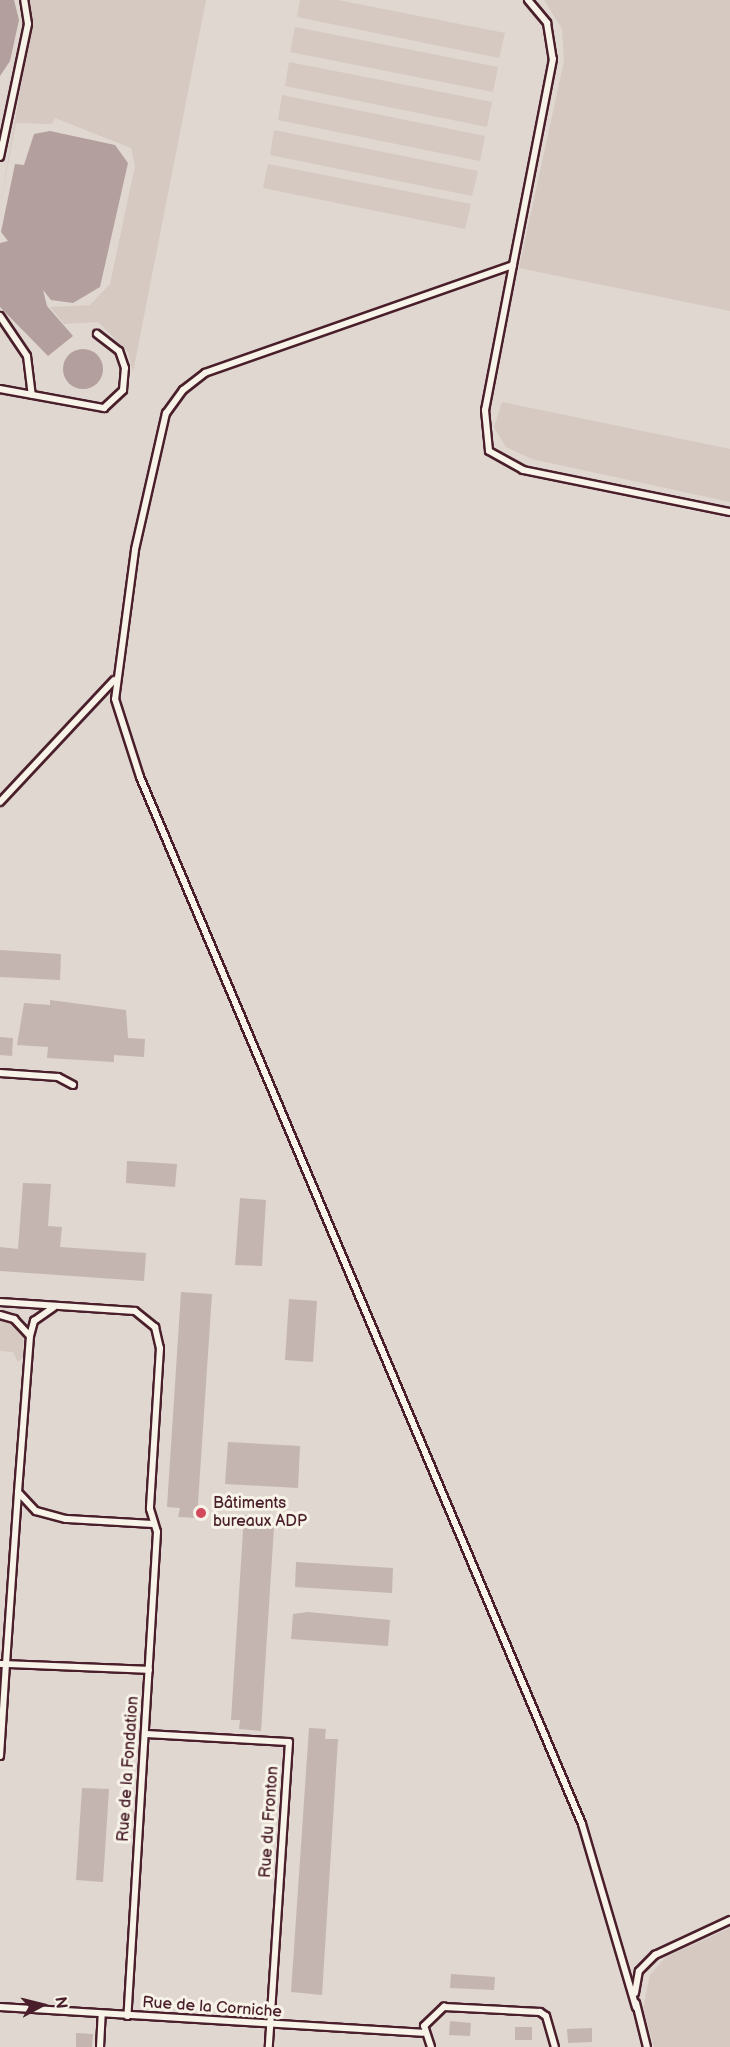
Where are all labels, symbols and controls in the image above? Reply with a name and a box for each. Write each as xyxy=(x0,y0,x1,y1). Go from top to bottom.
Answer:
place label: Bâtiments bureaux ADP xyxy=(213,1494,307,1532)
marker: Bâtiments bureaux ADP xyxy=(194,1506,208,1520)
street label: Rue de la Fondation xyxy=(114,1695,144,1843)
street label: Rue du Fronton xyxy=(257,1765,283,1879)
north arrow xyxy=(12,1975,72,2035)
street label: Rue de la Corniche xyxy=(142,1994,282,2022)
text: N xyxy=(50,1996,71,2010)

